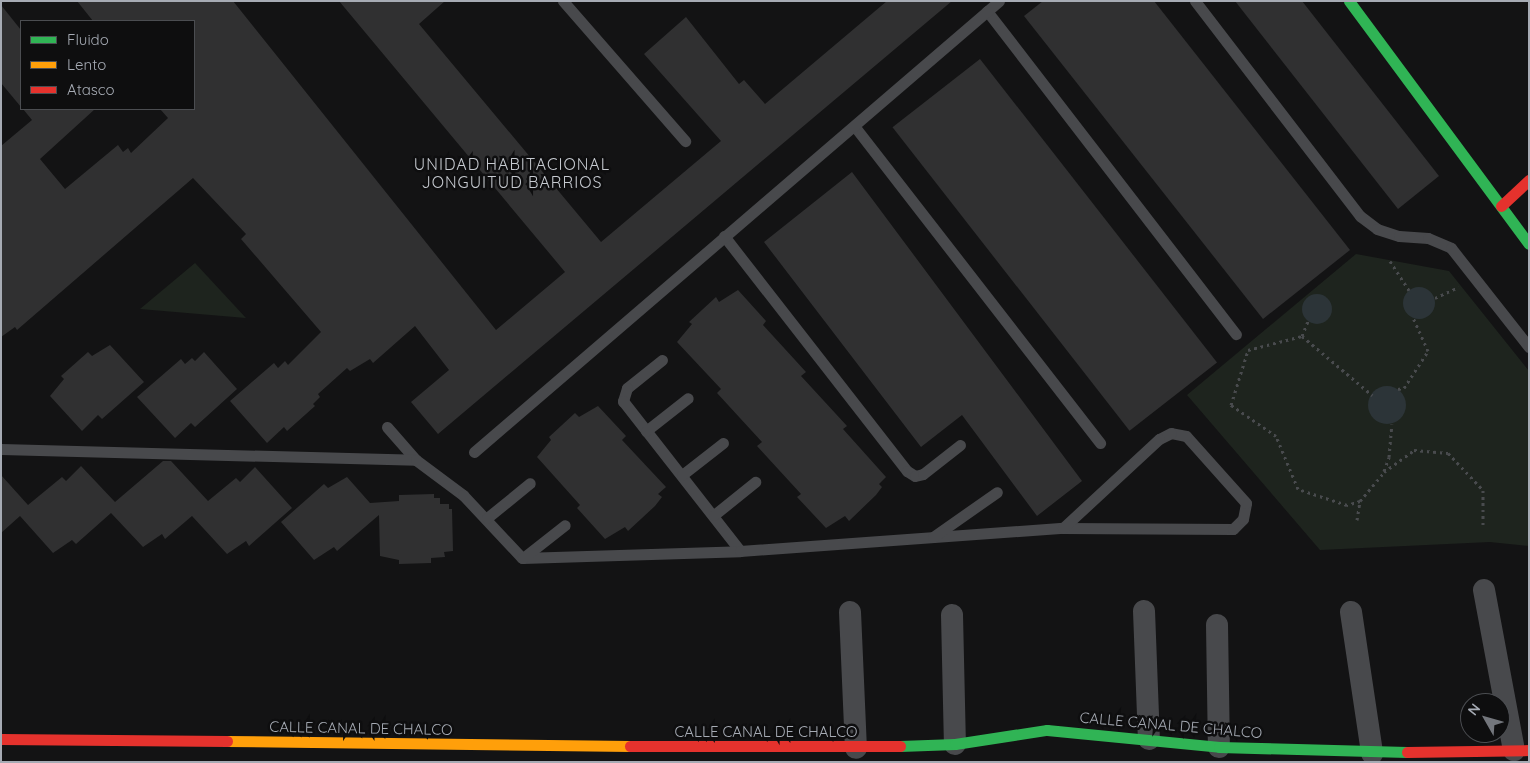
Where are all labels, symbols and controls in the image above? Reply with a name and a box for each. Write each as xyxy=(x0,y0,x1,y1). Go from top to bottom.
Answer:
legend xyxy=(20,20,195,110)
text: Fluido xyxy=(67,30,109,49)
text: Lento xyxy=(67,55,106,74)
text: Atasco xyxy=(67,80,115,99)
district label: UNIDAD HABITACIONAL JONGUITUD BARRIOS xyxy=(411,154,613,192)
north arrow xyxy=(1460,693,1510,743)
text: N xyxy=(1464,700,1484,719)
street label: CALLE CANAL DE CHALCO xyxy=(1079,708,1263,742)
street label: CALLE CANAL DE CHALCO xyxy=(269,717,453,739)
street label: CALLE CANAL DE CHALCO xyxy=(674,723,858,741)

